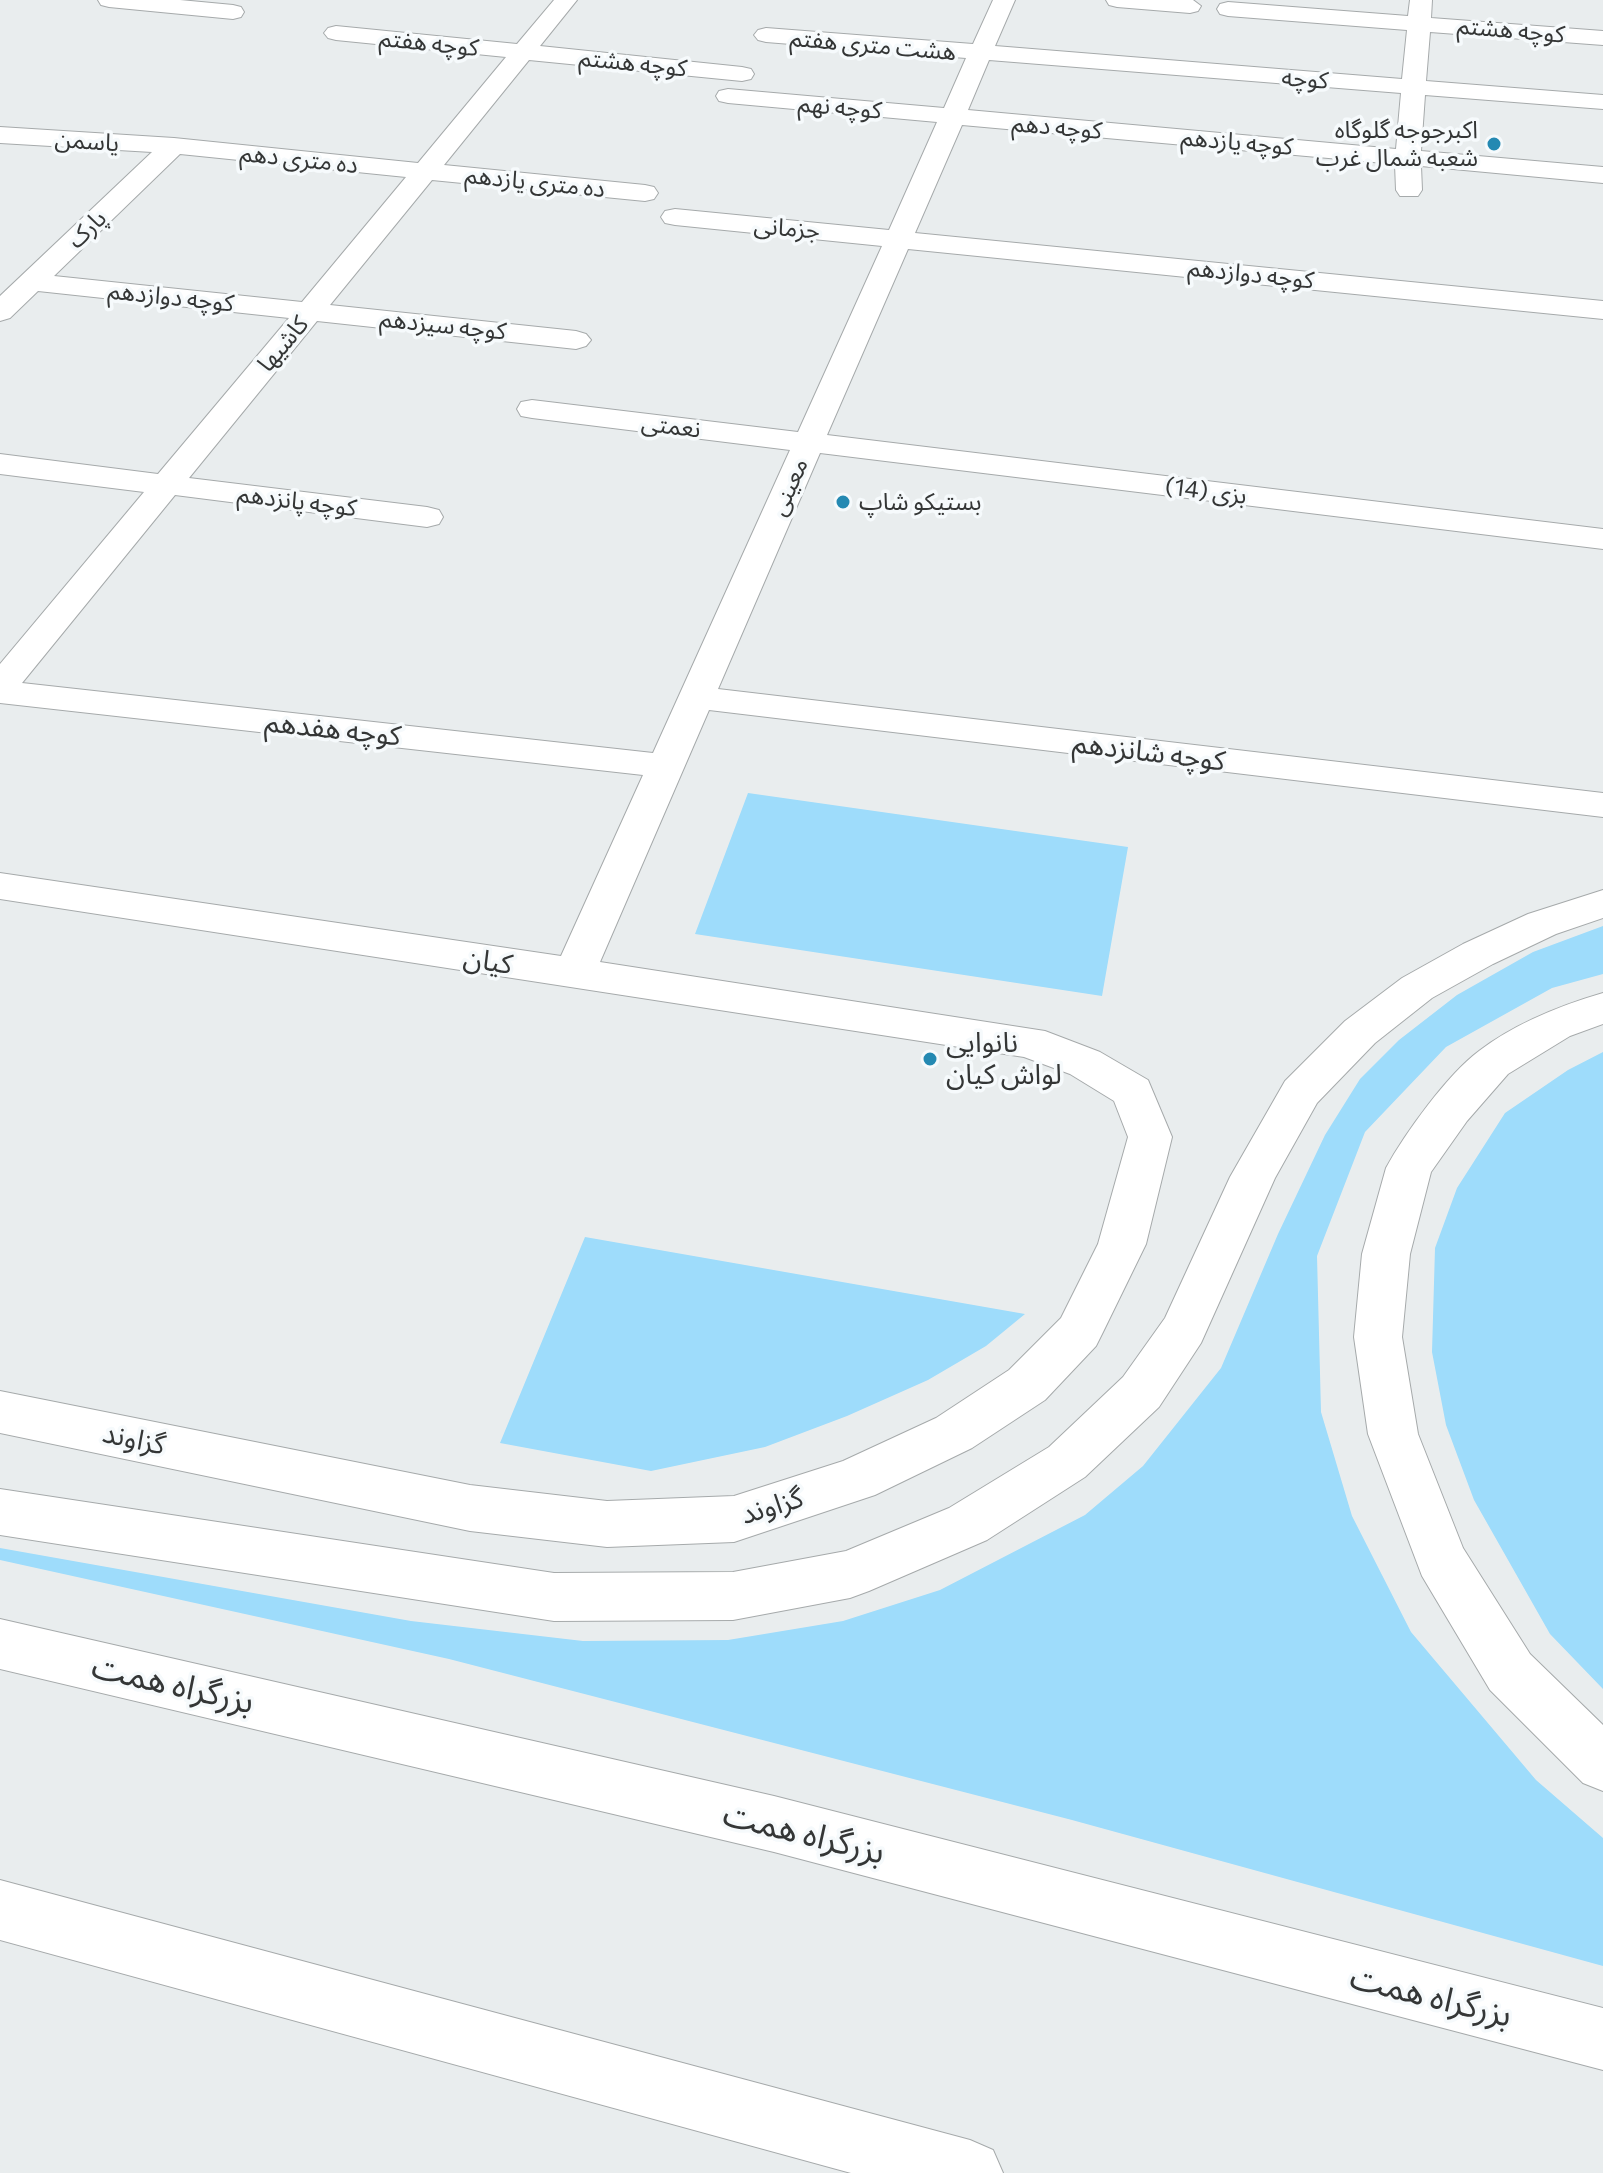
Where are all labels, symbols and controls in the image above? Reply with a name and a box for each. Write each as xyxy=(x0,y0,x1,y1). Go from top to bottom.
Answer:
street label: کوچه هشتم xyxy=(1456,11,1566,49)
street label: کوچه هفتم xyxy=(378,23,480,63)
street label: هشت متری هفتم xyxy=(789,23,957,67)
street label: کوچه هشتم xyxy=(578,43,688,83)
street label: کوچه xyxy=(1281,63,1329,95)
street label: کوچه نهم xyxy=(797,89,883,125)
street label: کوچه دهم xyxy=(1011,109,1103,145)
place label: اکبرجوجه گلوگاه شعبه شمال غرب xyxy=(1316,116,1478,172)
street label: کوچه یازدهم xyxy=(1180,123,1294,161)
street label: یاسمن xyxy=(54,124,120,158)
marker: اکبرجوجه گلوگاه شعبه شمال غرب xyxy=(1485,135,1503,153)
street label: ده متری دهم xyxy=(239,138,359,180)
street label: ده متری یازدهم xyxy=(464,160,606,204)
street label: پارک xyxy=(62,204,112,254)
street label: جزمانی xyxy=(753,211,821,245)
street label: کوچه دوازدهم xyxy=(1187,253,1315,295)
street label: کوچه دوازدهم xyxy=(107,276,235,318)
street label: کوچه سیزدهم xyxy=(378,304,508,346)
street label: کاشیها xyxy=(251,310,315,378)
street label: نعمتی xyxy=(640,408,702,444)
street label: معینی xyxy=(764,454,814,520)
street label: بزی (14) xyxy=(1164,472,1248,510)
street label: کوچه پانزدهم xyxy=(236,479,358,523)
place label: بستیکو شاپ xyxy=(859,488,982,516)
marker: بستیکو شاپ xyxy=(834,493,852,511)
street label: کوچه هفدهم xyxy=(263,705,403,753)
street label: کوچه شانزدهم xyxy=(1071,726,1227,778)
street label: کیان xyxy=(461,941,515,981)
place label: نانوایی لواش کیان xyxy=(946,1026,1062,1092)
marker: نانوایی لواش کیان xyxy=(921,1050,939,1068)
street label: گزاوند xyxy=(99,1416,169,1462)
street label: گزاوند xyxy=(737,1481,807,1531)
street label: بزرگراه همت xyxy=(88,1646,258,1722)
street label: بزرگراه همت xyxy=(719,1793,889,1873)
street label: بزرگراه همت xyxy=(1346,1956,1516,2036)

